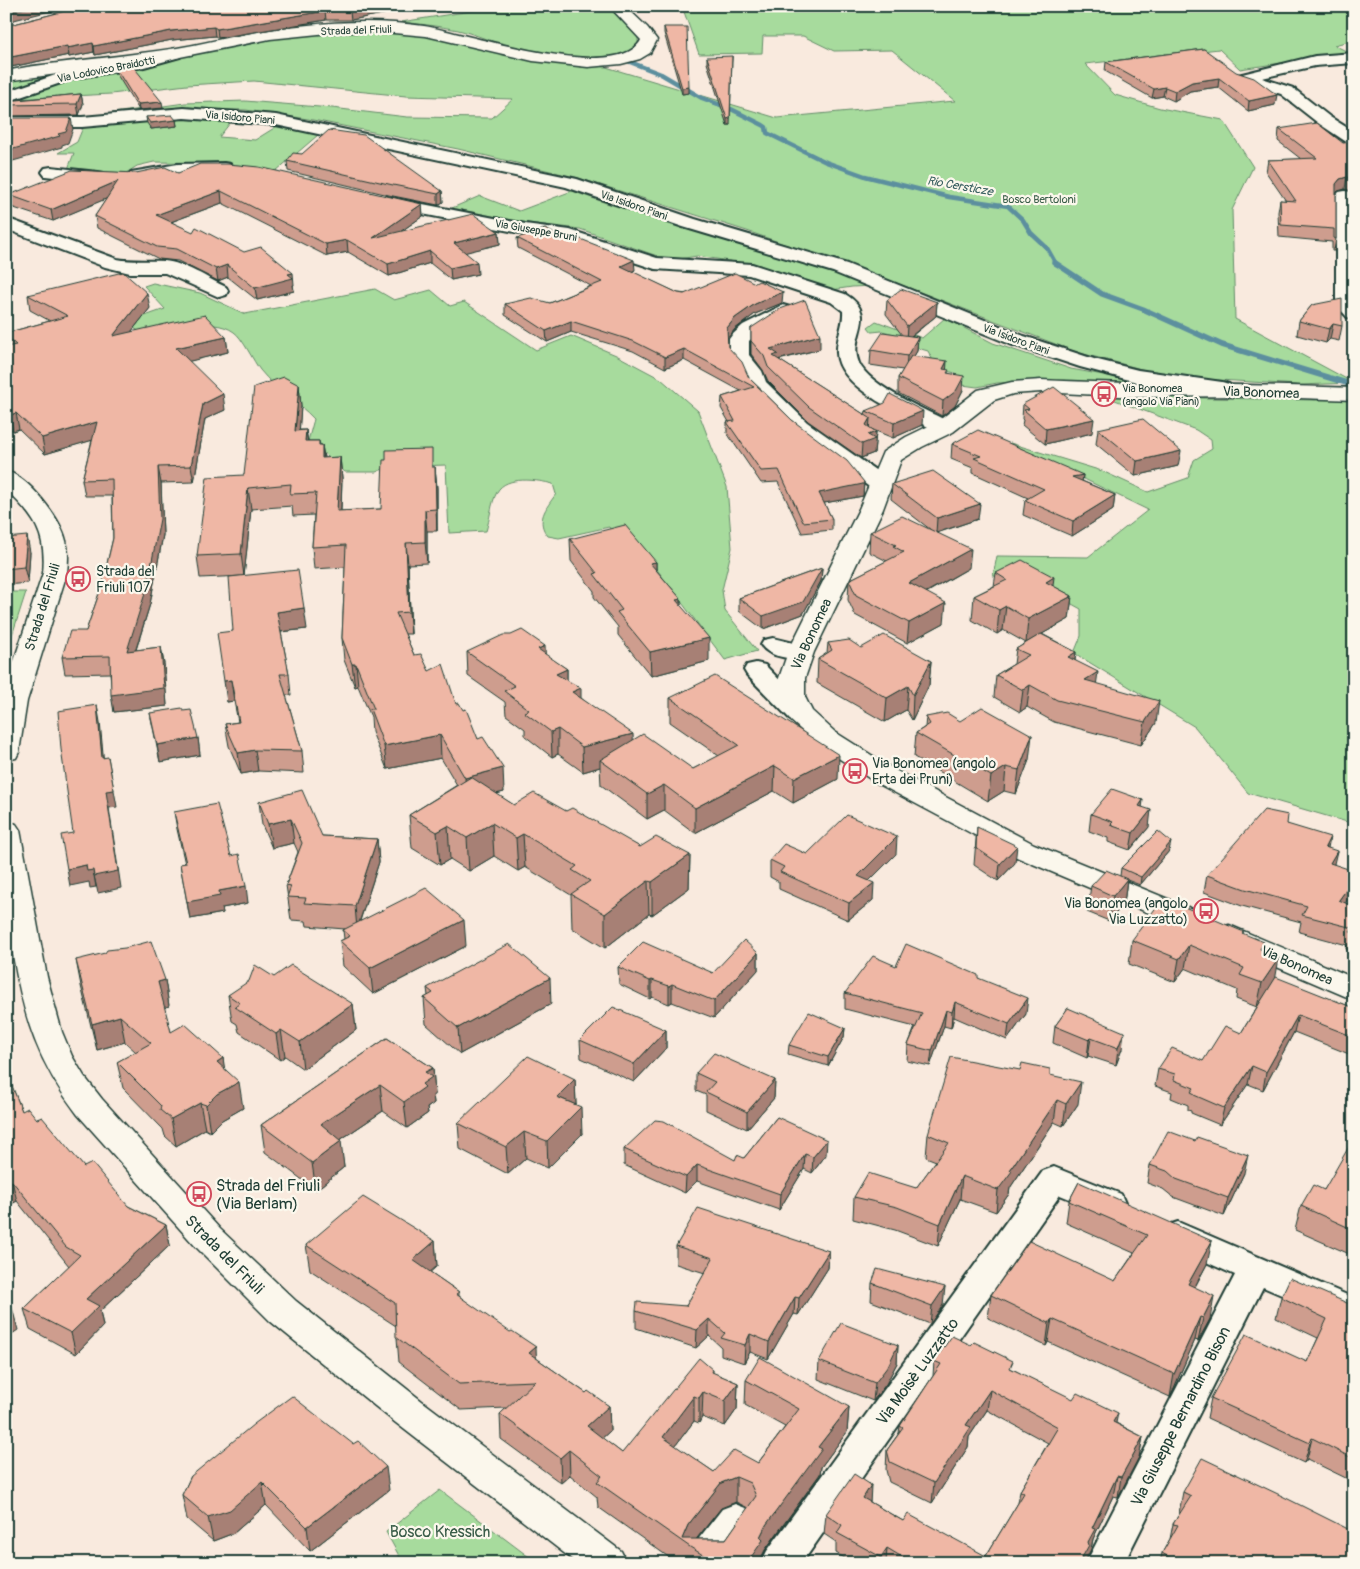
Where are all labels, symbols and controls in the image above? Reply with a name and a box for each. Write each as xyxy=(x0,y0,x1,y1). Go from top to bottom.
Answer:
street label: Strada del Friuli xyxy=(320,23,392,38)
street label: Via Lodovico Braidotti xyxy=(56,54,156,85)
street label: Via Isidoro Piani xyxy=(204,108,275,127)
water label: Rio Cersticze xyxy=(926,173,995,200)
street label: Via Isidoro Piani xyxy=(599,188,669,223)
park label: Bosco Bertoloni xyxy=(1002,193,1076,206)
street label: Via Giuseppe Bruni xyxy=(494,217,578,244)
street label: Via Isidoro Piani xyxy=(981,321,1051,358)
bus stop icon: Via Bonomea (angolo Via Piani) xyxy=(1091,381,1117,407)
place label: Via Bonomea (angolo Via Piani) xyxy=(1122,382,1200,408)
street label: Via Bonomea xyxy=(1222,383,1300,402)
street label: Strada del Friuli xyxy=(21,561,64,653)
place label: Strada del Friuli 107 xyxy=(96,563,155,596)
bus stop icon: Strada del Friuli 107 xyxy=(65,566,91,592)
street label: Via Bonomea xyxy=(788,596,835,673)
place label: Via Bonomea (angolo Erta dei Pruni) xyxy=(872,755,996,788)
bus stop icon: Via Bonomea (angolo Erta dei Pruni) xyxy=(842,758,868,784)
place label: Via Bonomea (angolo Via Luzzatto) xyxy=(1064,895,1188,928)
bus stop icon: Via Bonomea (angolo Via Luzzatto) xyxy=(1193,898,1219,924)
street label: Via Bonomea xyxy=(1258,942,1335,989)
place label: Strada del Friuli (Via Berlam) xyxy=(216,1176,320,1214)
bus stop icon: Strada del Friuli (Via Berlam) xyxy=(186,1181,212,1207)
street label: Strada del Friuli xyxy=(181,1211,268,1299)
street label: Via Moisè Luzzatto xyxy=(872,1314,964,1429)
street label: Via Giuseppe Bernardino Bison xyxy=(1127,1323,1235,1510)
park label: Bosco Kressich xyxy=(390,1522,490,1542)

